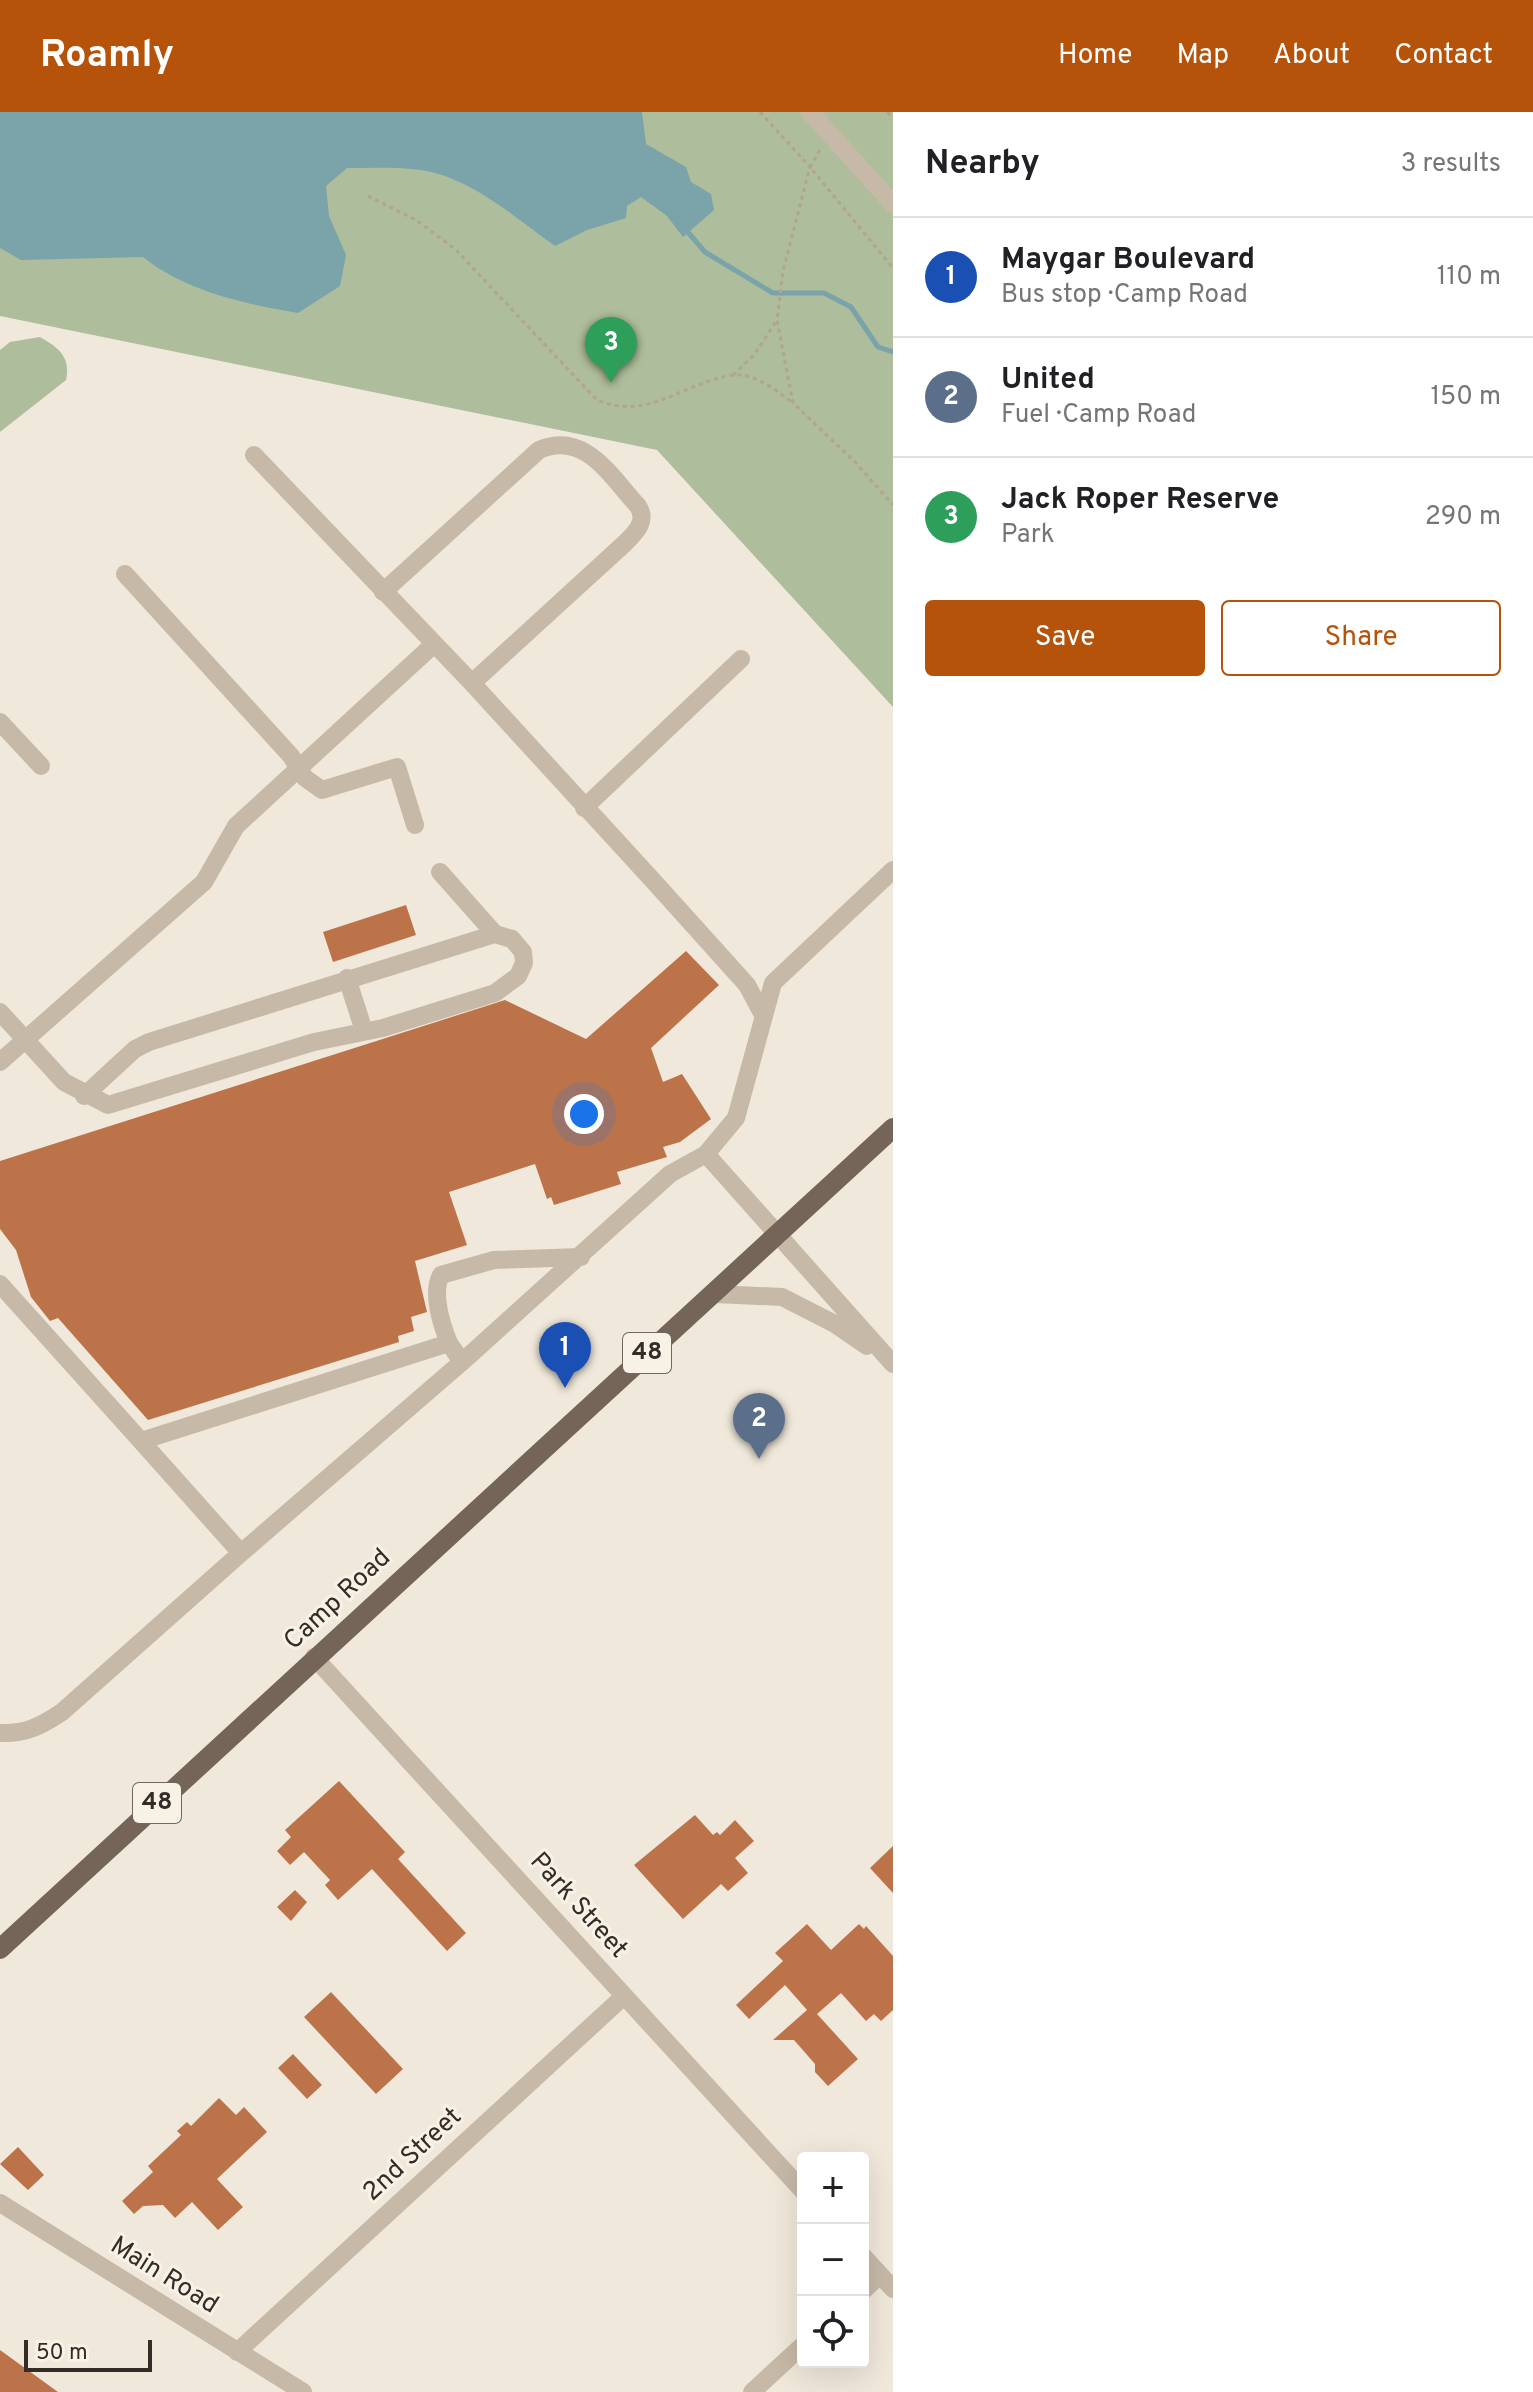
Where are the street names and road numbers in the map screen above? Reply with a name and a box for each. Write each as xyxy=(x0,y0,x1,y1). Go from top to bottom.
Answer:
road number: 48 xyxy=(623,1333,671,1373)
street label: Camp Road xyxy=(278,1542,398,1658)
road number: 48 xyxy=(133,1783,181,1823)
street label: Park Street xyxy=(522,1846,634,1966)
street label: 2nd Street xyxy=(357,2101,469,2209)
street label: Main Road xyxy=(104,2230,224,2322)

